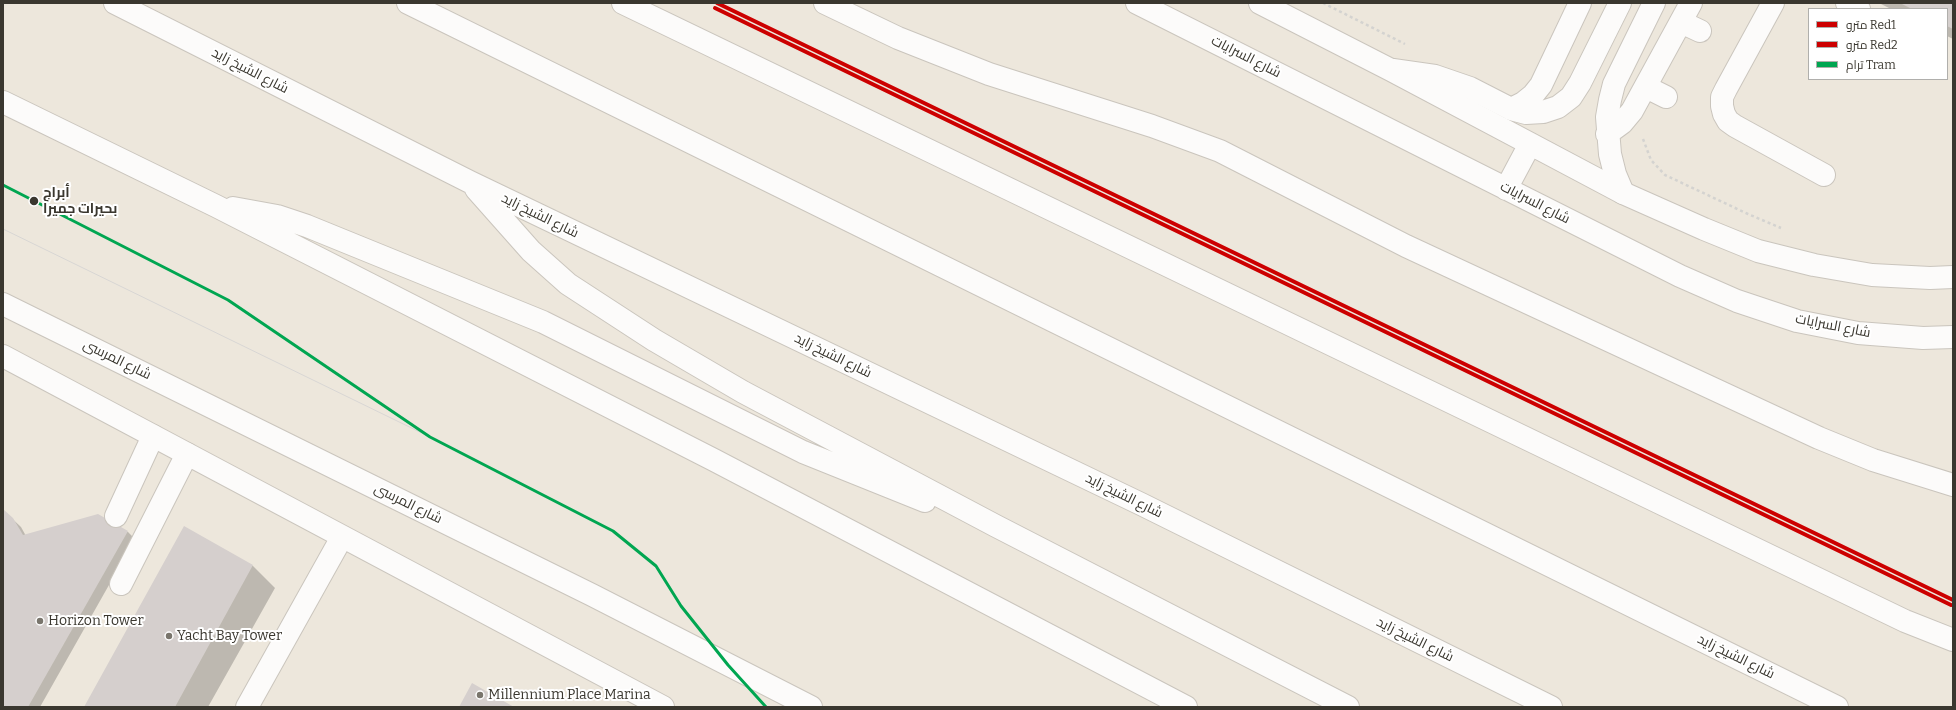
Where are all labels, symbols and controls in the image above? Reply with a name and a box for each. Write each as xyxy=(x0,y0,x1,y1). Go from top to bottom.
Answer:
legend xyxy=(1808,8,1948,80)
text: مترو Red1 xyxy=(1846,18,1896,32)
street label: شارع السرايات xyxy=(1208,32,1284,82)
text: مترو Red2 xyxy=(1846,38,1898,52)
street label: شارع الشيخ زايد xyxy=(209,44,291,98)
text: ترام Tram xyxy=(1846,58,1896,72)
street label: شارع السرايات xyxy=(1497,178,1573,228)
place label: أبراج بحيرات جميرا xyxy=(43,185,117,218)
street label: شارع الشيخ زايد xyxy=(499,190,581,242)
marker: أبراج بحيرات جميرا xyxy=(28,195,40,207)
street label: شارع السرايات xyxy=(1794,310,1872,342)
street label: شارع الشيخ زايد xyxy=(792,330,874,382)
street label: شارع المرسى xyxy=(80,336,154,384)
street label: شارع الشيخ زايد xyxy=(1083,470,1165,522)
street label: شارع المرسى xyxy=(371,480,445,528)
place label: Horizon Tower xyxy=(48,613,144,629)
street label: شارع الشيخ زايد xyxy=(1374,614,1456,666)
marker: Horizon Tower xyxy=(35,616,45,626)
place label: Yacht Bay Tower xyxy=(177,628,282,644)
marker: Yacht Bay Tower xyxy=(164,631,174,641)
street label: شارع الشيخ زايد xyxy=(1695,631,1777,683)
place label: Millennium Place Marina xyxy=(488,687,651,703)
marker: Millennium Place Marina xyxy=(475,690,485,700)

